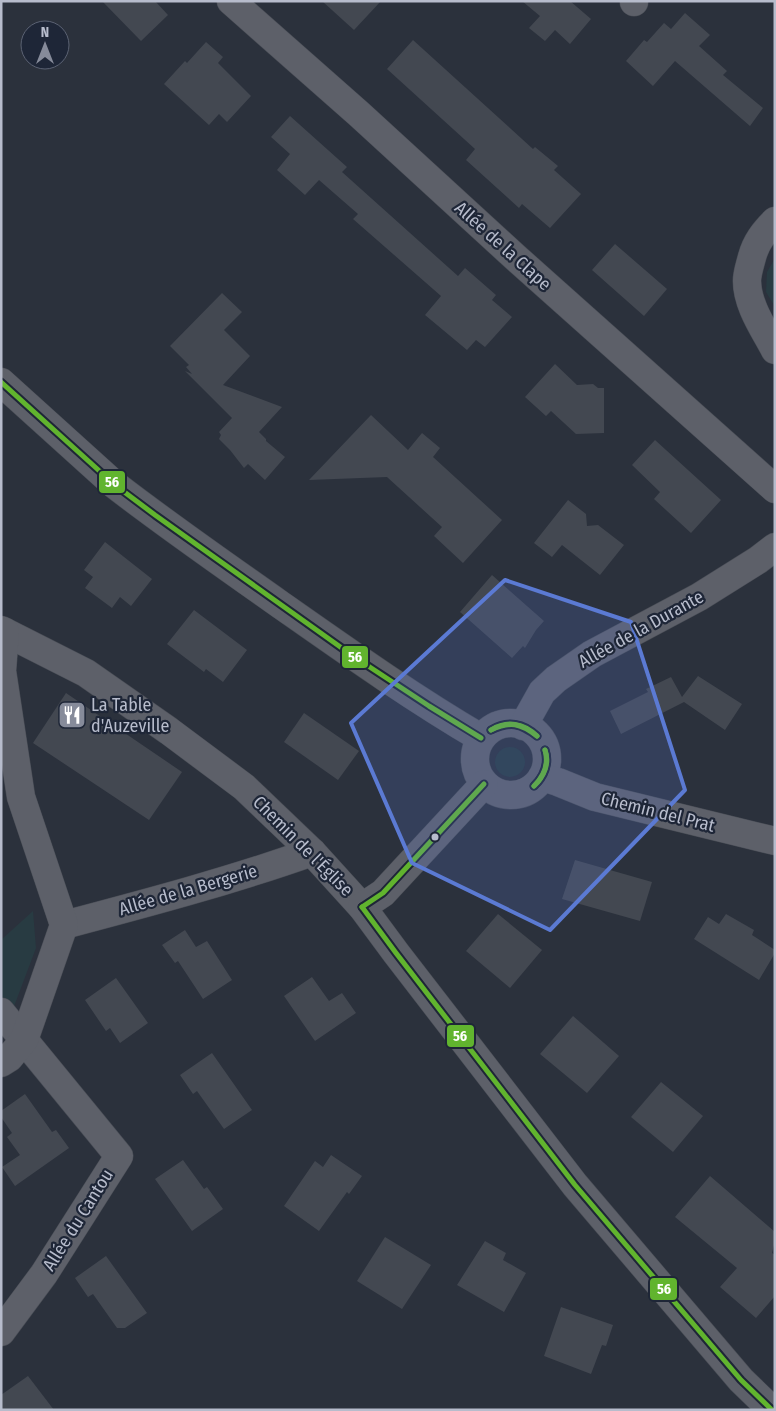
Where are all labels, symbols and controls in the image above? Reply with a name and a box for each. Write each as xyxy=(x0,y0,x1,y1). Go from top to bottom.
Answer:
north arrow xyxy=(20,20,70,70)
text: N xyxy=(41,24,49,41)
street label: Allée de la Clape xyxy=(450,197,556,295)
line badge: 56 xyxy=(98,470,126,494)
text: 56 xyxy=(105,474,119,491)
street label: Allée de la Durante xyxy=(575,585,708,673)
line badge: 56 xyxy=(341,645,369,669)
text: 56 xyxy=(348,649,362,666)
place label: La Table d'Auzeville xyxy=(91,694,169,737)
restaurant icon: La Table d'Auzeville xyxy=(57,700,87,730)
street label: Chemin del Prat xyxy=(599,787,717,837)
street label: Chemin de l'Église xyxy=(248,791,358,901)
unlabelled marker xyxy=(430,832,440,842)
street label: Allée de la Bergerie xyxy=(116,860,260,920)
line badge: 56 xyxy=(446,1024,475,1048)
text: 56 xyxy=(453,1028,467,1045)
street label: Allée du Cantou xyxy=(38,1165,118,1275)
line badge: 56 xyxy=(649,1277,678,1301)
text: 56 xyxy=(657,1281,671,1298)

